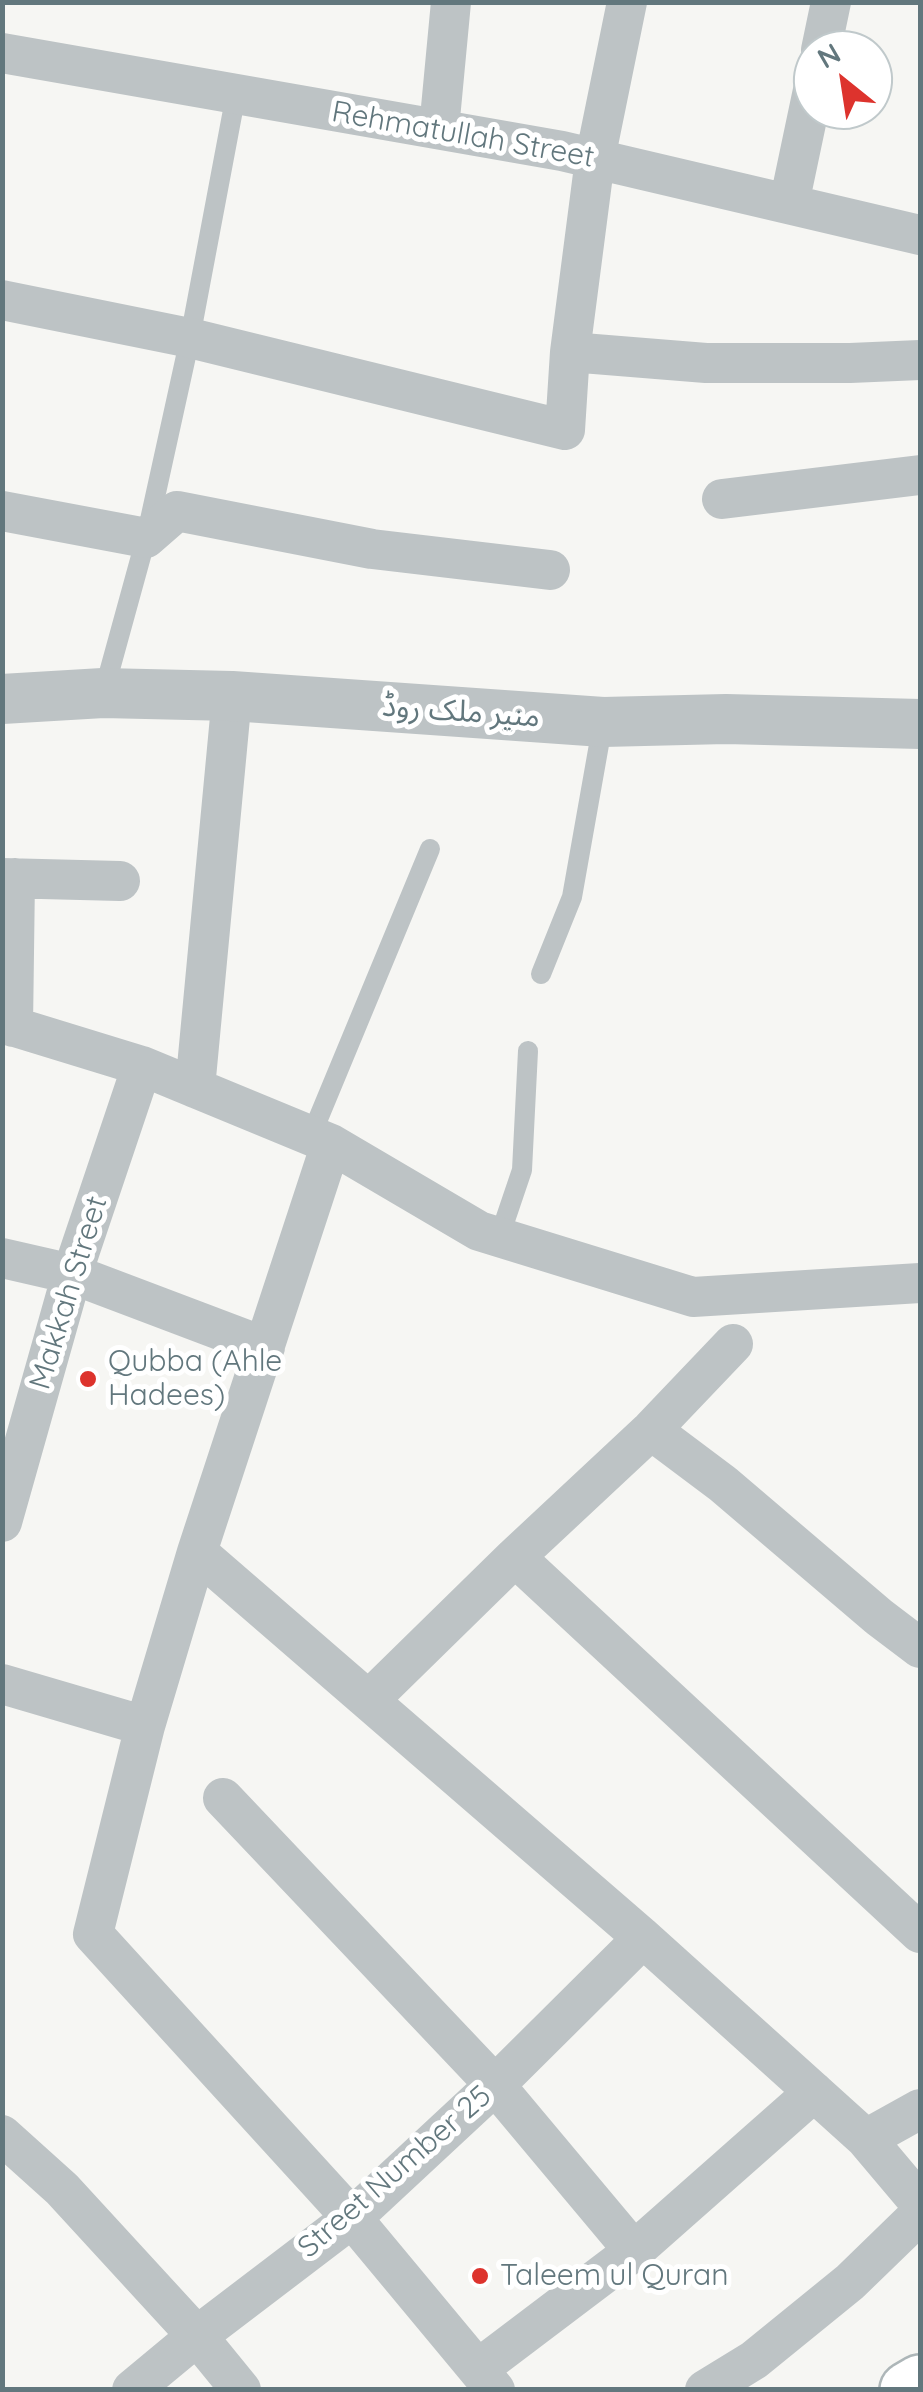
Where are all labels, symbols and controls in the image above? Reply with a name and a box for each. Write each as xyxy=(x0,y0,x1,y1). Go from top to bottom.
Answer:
north arrow xyxy=(793,30,893,130)
text: N xyxy=(811,35,846,76)
street label: Rehmatullah Street xyxy=(329,94,597,176)
street label: منیر ملک روڈ xyxy=(381,689,541,735)
street label: Makkah Street xyxy=(23,1192,115,1394)
place label: Qubba (Ahle Hadees) xyxy=(108,1344,282,1414)
marker: Qubba (Ahle Hadees) xyxy=(77,1368,99,1390)
street label: Street Number 25 xyxy=(291,2078,499,2266)
place label: Taleem ul Quran xyxy=(500,2258,729,2294)
marker: Taleem ul Quran xyxy=(469,2265,491,2287)

